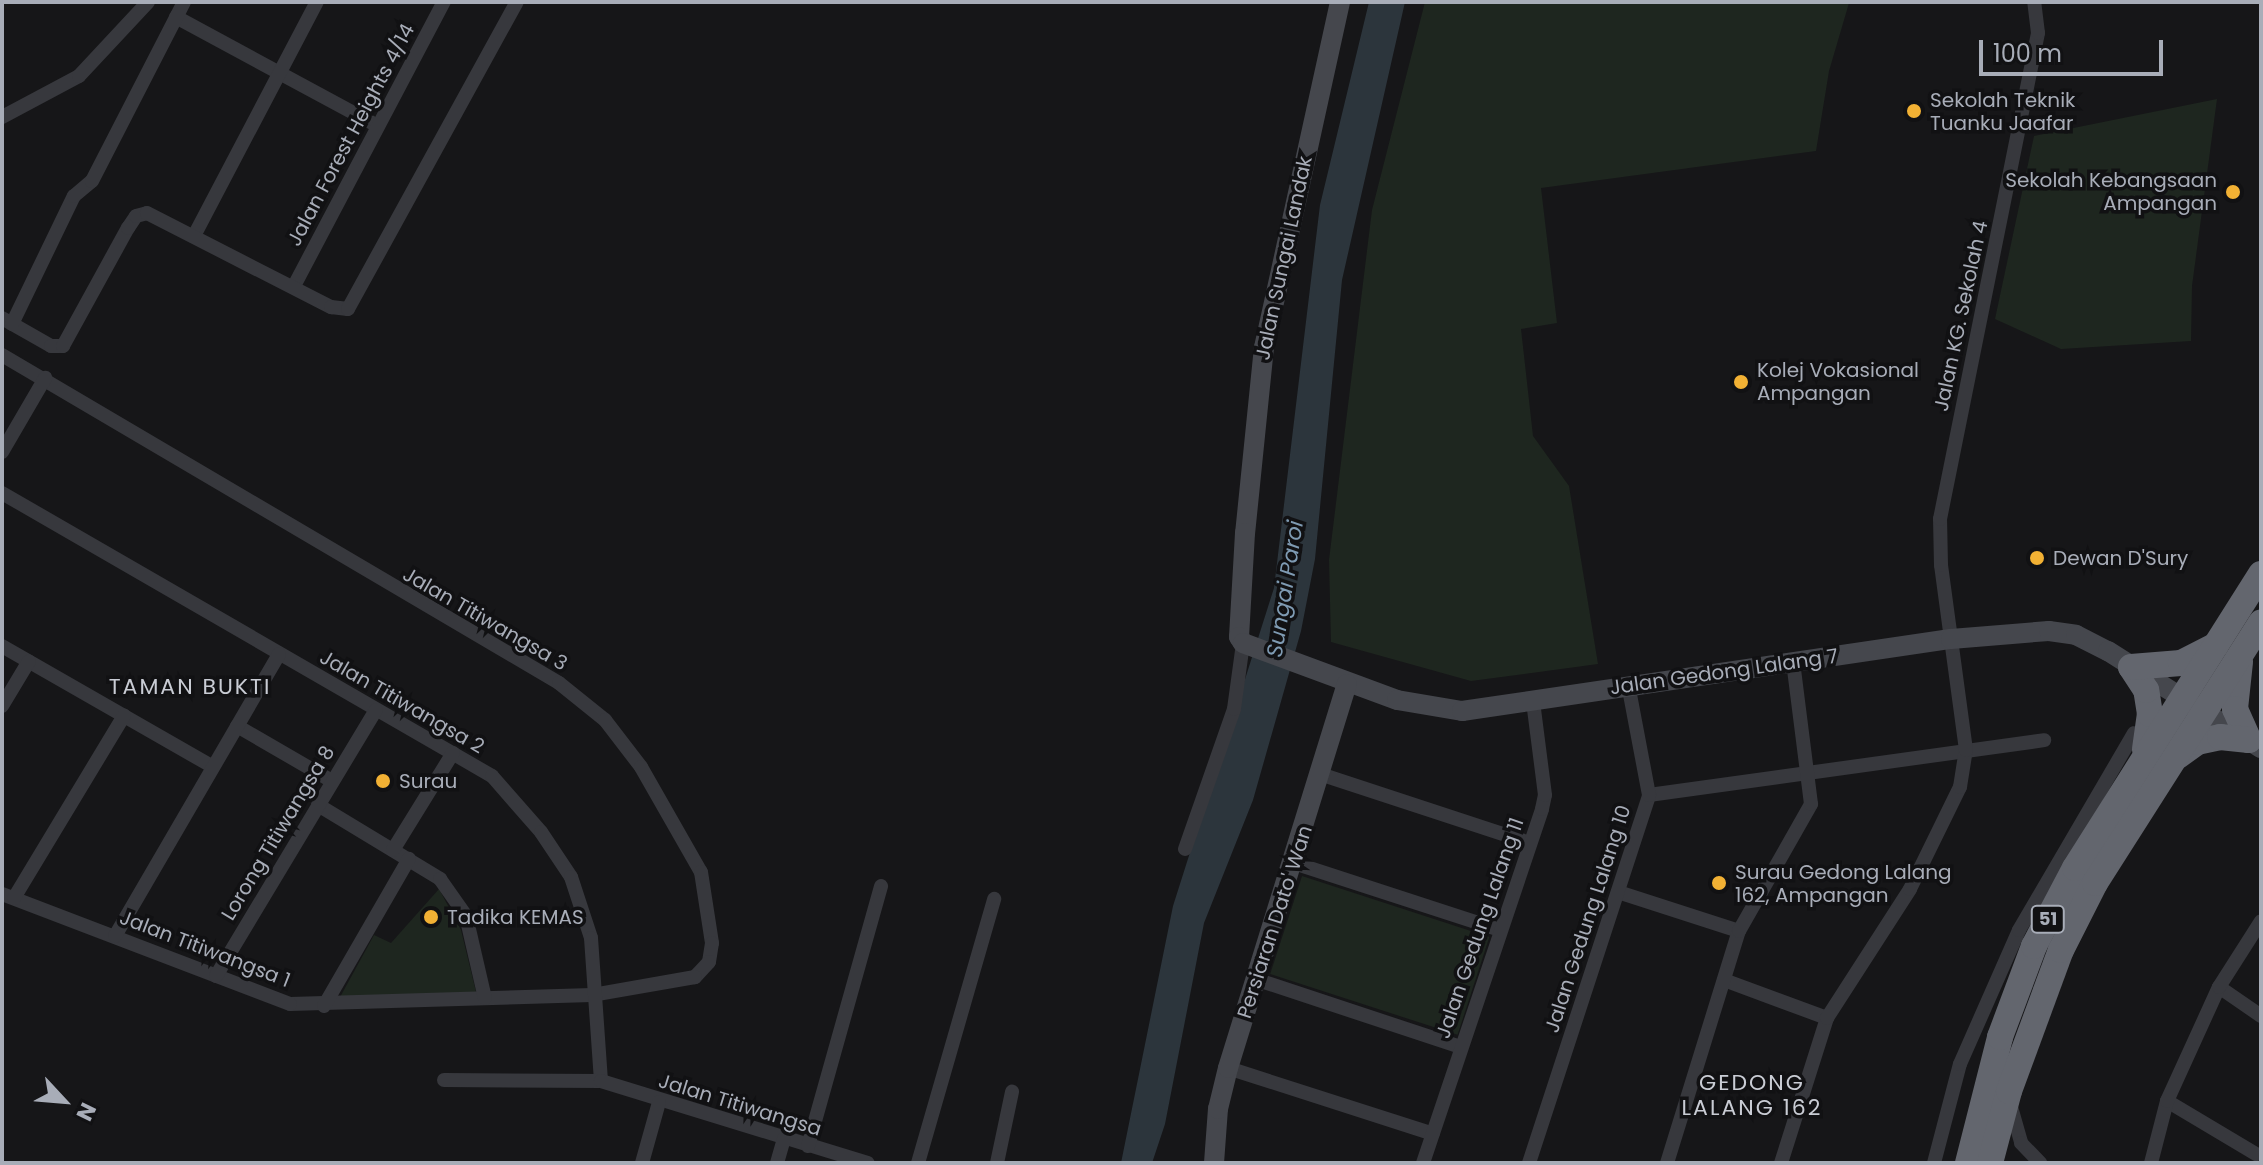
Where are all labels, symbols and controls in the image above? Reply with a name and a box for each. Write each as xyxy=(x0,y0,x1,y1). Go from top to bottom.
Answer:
street label: Jalan Forest Heights 4/14 xyxy=(282,20,420,250)
scale bar xyxy=(1983,24,2167,74)
text: 100 m xyxy=(1993,37,2062,70)
place label: Sekolah Teknik Tuanku Jaafar xyxy=(1930,88,2075,135)
marker: Sekolah Teknik Tuanku Jaafar xyxy=(1905,102,1923,120)
street label: Jalan Sungai Landak xyxy=(1251,154,1317,362)
place label: Sekolah Kebangsaan Ampangan xyxy=(2005,168,2217,215)
marker: Sekolah Kebangsaan Ampangan xyxy=(2224,183,2242,201)
street label: Jalan KG. Sekolah 4 xyxy=(1929,219,1993,413)
place label: Kolej Vokasional Ampangan xyxy=(1757,358,1919,405)
marker: Kolej Vokasional Ampangan xyxy=(1732,373,1750,391)
water label: Sungai Paroi xyxy=(1261,519,1309,659)
place label: Dewan D'Sury xyxy=(2053,546,2188,570)
marker: Dewan D'Sury xyxy=(2028,549,2046,567)
street label: Jalan Titiwangsa 3 xyxy=(398,562,572,676)
street label: Jalan Gedong Lalang 7 xyxy=(1609,644,1839,700)
street label: Jalan Titiwangsa 2 xyxy=(316,645,488,759)
district label: TAMAN BUKTI xyxy=(109,674,271,700)
street label: Lorong Titiwangsa 8 xyxy=(216,741,340,925)
place label: Surau xyxy=(399,769,457,793)
marker: Surau xyxy=(374,772,392,790)
street label: Jalan Gedung Lalang 10 xyxy=(1540,802,1636,1036)
street label: Jalan Gedung Lalang 11 xyxy=(1431,815,1529,1041)
street label: Persiaran Dato' Wan xyxy=(1232,822,1318,1022)
place label: Surau Gedong Lalang 162, Ampangan xyxy=(1735,860,1952,907)
marker: Surau Gedong Lalang 162, Ampangan xyxy=(1710,874,1728,892)
street label: Jalan Titiwangsa 1 xyxy=(116,905,294,993)
place label: Tadika KEMAS xyxy=(447,905,584,929)
road number: 51 xyxy=(2030,905,2066,933)
marker: Tadika KEMAS xyxy=(422,908,440,926)
north arrow xyxy=(24,1061,104,1141)
street label: Jalan Titiwangsa xyxy=(656,1069,824,1141)
district label: GEDONG LALANG 162 xyxy=(1682,1069,1822,1120)
text: N xyxy=(68,1098,104,1126)

